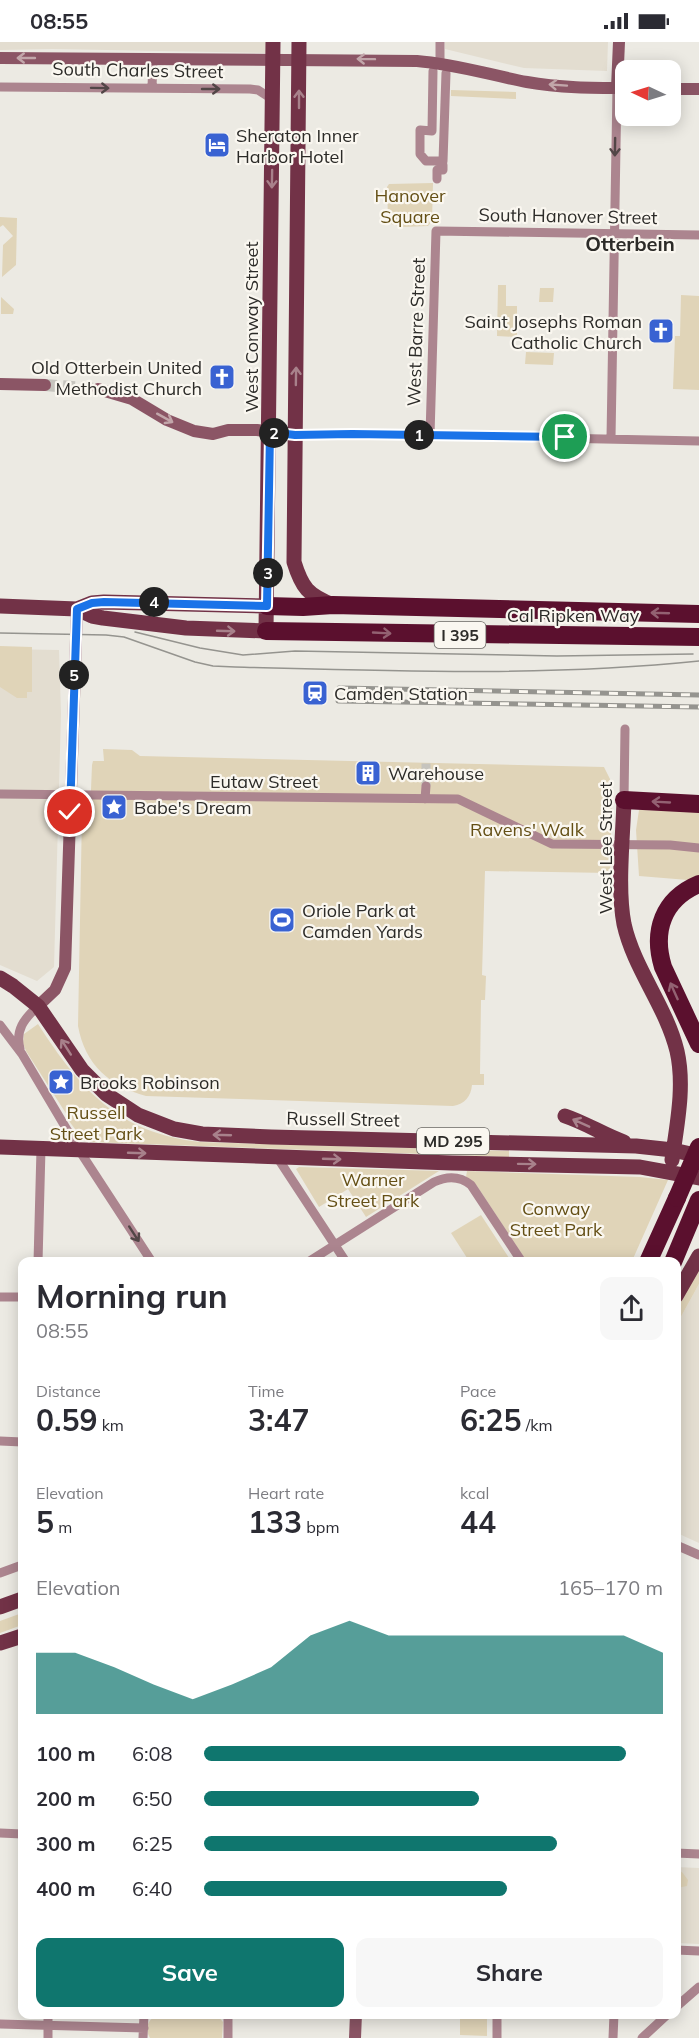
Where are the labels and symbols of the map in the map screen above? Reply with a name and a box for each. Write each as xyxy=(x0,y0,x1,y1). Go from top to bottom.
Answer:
one-way arrow xyxy=(16,52,36,64)
one-way arrow xyxy=(356,53,376,65)
street label: South Charles Street xyxy=(52,57,224,83)
north arrow xyxy=(615,60,681,126)
one-way arrow xyxy=(549,80,569,91)
one-way arrow xyxy=(90,82,110,94)
one-way arrow xyxy=(200,83,220,95)
one-way arrow xyxy=(293,90,305,110)
place label: Sheraton Inner Harbor Hotel xyxy=(236,124,359,168)
hotel icon: Sheraton Inner Harbor Hotel xyxy=(202,130,232,160)
one-way arrow xyxy=(610,136,621,156)
one-way arrow xyxy=(266,168,278,188)
park label: Hanover Square xyxy=(374,184,446,228)
street label: South Hanover Street xyxy=(478,203,658,229)
district label: Otterbein xyxy=(585,231,675,256)
street label: West Conway Street xyxy=(240,241,263,413)
street label: West Barre Street xyxy=(402,257,430,407)
place label: Saint Josephs Roman Catholic Church xyxy=(465,310,642,354)
church icon: Saint Josephs Roman Catholic Church xyxy=(646,316,676,346)
place label: Old Otterbein United Methodist Church xyxy=(31,356,202,400)
church icon: Old Otterbein United Methodist Church xyxy=(207,362,237,392)
one-way arrow xyxy=(291,367,302,387)
pin xyxy=(539,411,590,462)
one-way arrow xyxy=(156,412,173,424)
pin: 2 xyxy=(259,418,289,448)
pin: 1 xyxy=(404,420,434,450)
pin: 3 xyxy=(253,558,283,588)
pin: 4 xyxy=(139,587,169,617)
street label: Cal Ripken Way xyxy=(507,604,640,627)
one-way arrow xyxy=(651,607,671,619)
road number: I 395 xyxy=(434,622,486,648)
one-way arrow xyxy=(216,625,236,636)
one-way arrow xyxy=(372,628,392,639)
pin: 5 xyxy=(59,660,89,690)
station icon: Camden Station xyxy=(300,678,330,708)
place label: Camden Station xyxy=(334,682,468,705)
building icon: Warehouse xyxy=(353,758,383,788)
place label: Warehouse xyxy=(388,762,484,785)
street label: Eutaw Street xyxy=(210,770,318,793)
street label: West Lee Street xyxy=(594,782,617,914)
pin xyxy=(44,786,95,837)
place icon: Babe's Dream xyxy=(99,792,129,822)
place label: Babe's Dream xyxy=(134,796,252,819)
one-way arrow xyxy=(652,797,672,808)
park label: Ravens' Walk xyxy=(470,818,585,841)
place label: Oriole Park at Camden Yards xyxy=(302,899,423,943)
sports icon: Oriole Park at Camden Yards xyxy=(267,905,297,935)
one-way arrow xyxy=(668,982,680,1000)
one-way arrow xyxy=(60,1039,72,1055)
place icon: Brooks Robinson xyxy=(46,1067,76,1097)
place label: Brooks Robinson xyxy=(80,1071,220,1094)
park label: Russell Street Park xyxy=(50,1101,143,1145)
street label: Russell Street xyxy=(286,1107,400,1131)
one-way arrow xyxy=(573,1116,591,1128)
road number: MD 295 xyxy=(417,1128,489,1154)
one-way arrow xyxy=(213,1129,233,1140)
one-way arrow xyxy=(127,1147,147,1158)
one-way arrow xyxy=(322,1154,342,1165)
one-way arrow xyxy=(516,1158,536,1170)
park label: Warner Street Park xyxy=(327,1168,420,1212)
park label: Conway Street Park xyxy=(510,1197,603,1241)
one-way arrow xyxy=(128,1225,140,1242)

